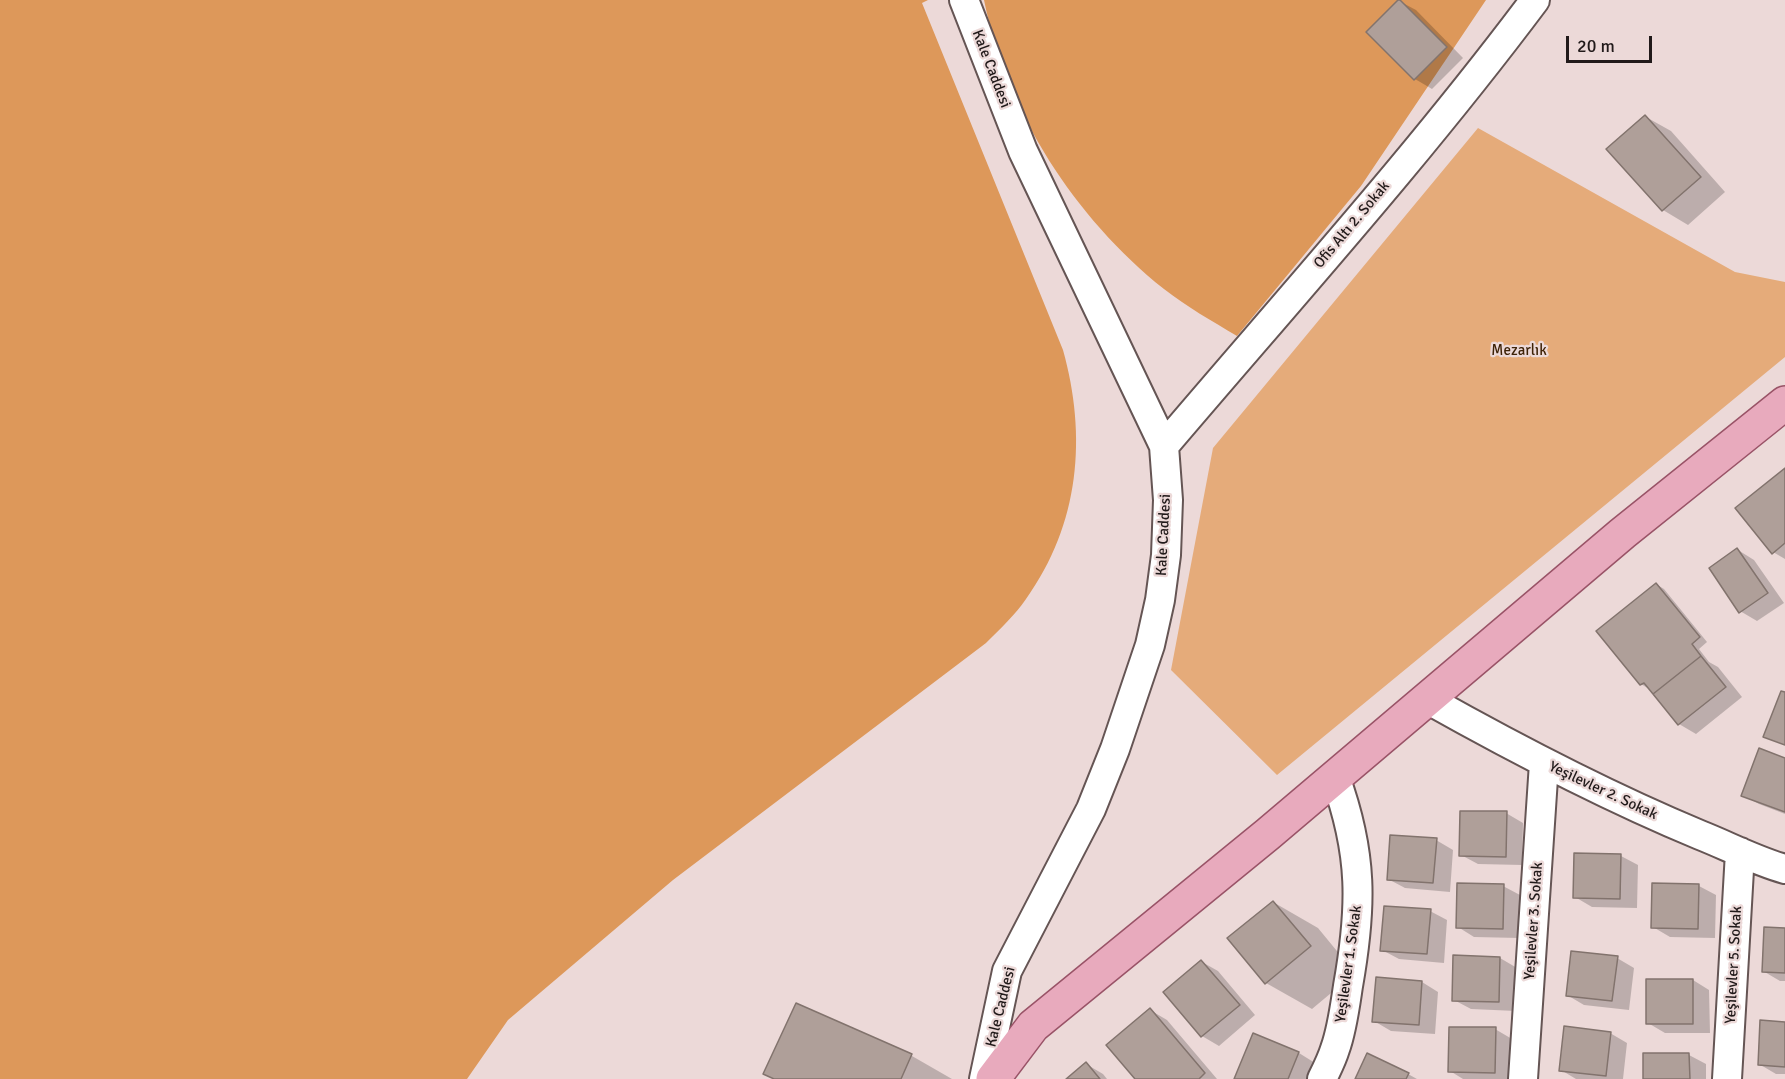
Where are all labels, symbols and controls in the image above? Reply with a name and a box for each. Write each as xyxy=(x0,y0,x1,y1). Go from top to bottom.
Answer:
scale bar xyxy=(1569,24,1654,62)
street label: Kale Caddesi xyxy=(968,27,1014,111)
text: 20 m xyxy=(1577,35,1615,57)
street label: Ofis Altı 2. Sokak xyxy=(1310,178,1394,272)
park label: Mezarlık xyxy=(1491,342,1547,360)
street label: Kale Caddesi xyxy=(1153,494,1175,576)
street label: Yeşilevler 2. Sokak xyxy=(1546,758,1660,824)
street label: Yeşilevler 3. Sokak xyxy=(1521,862,1547,980)
street label: Yeşilevler 1. Sokak xyxy=(1332,904,1366,1024)
street label: Yeşilevler 5. Sokak xyxy=(1722,906,1746,1024)
street label: Kale Caddesi xyxy=(982,965,1020,1049)

